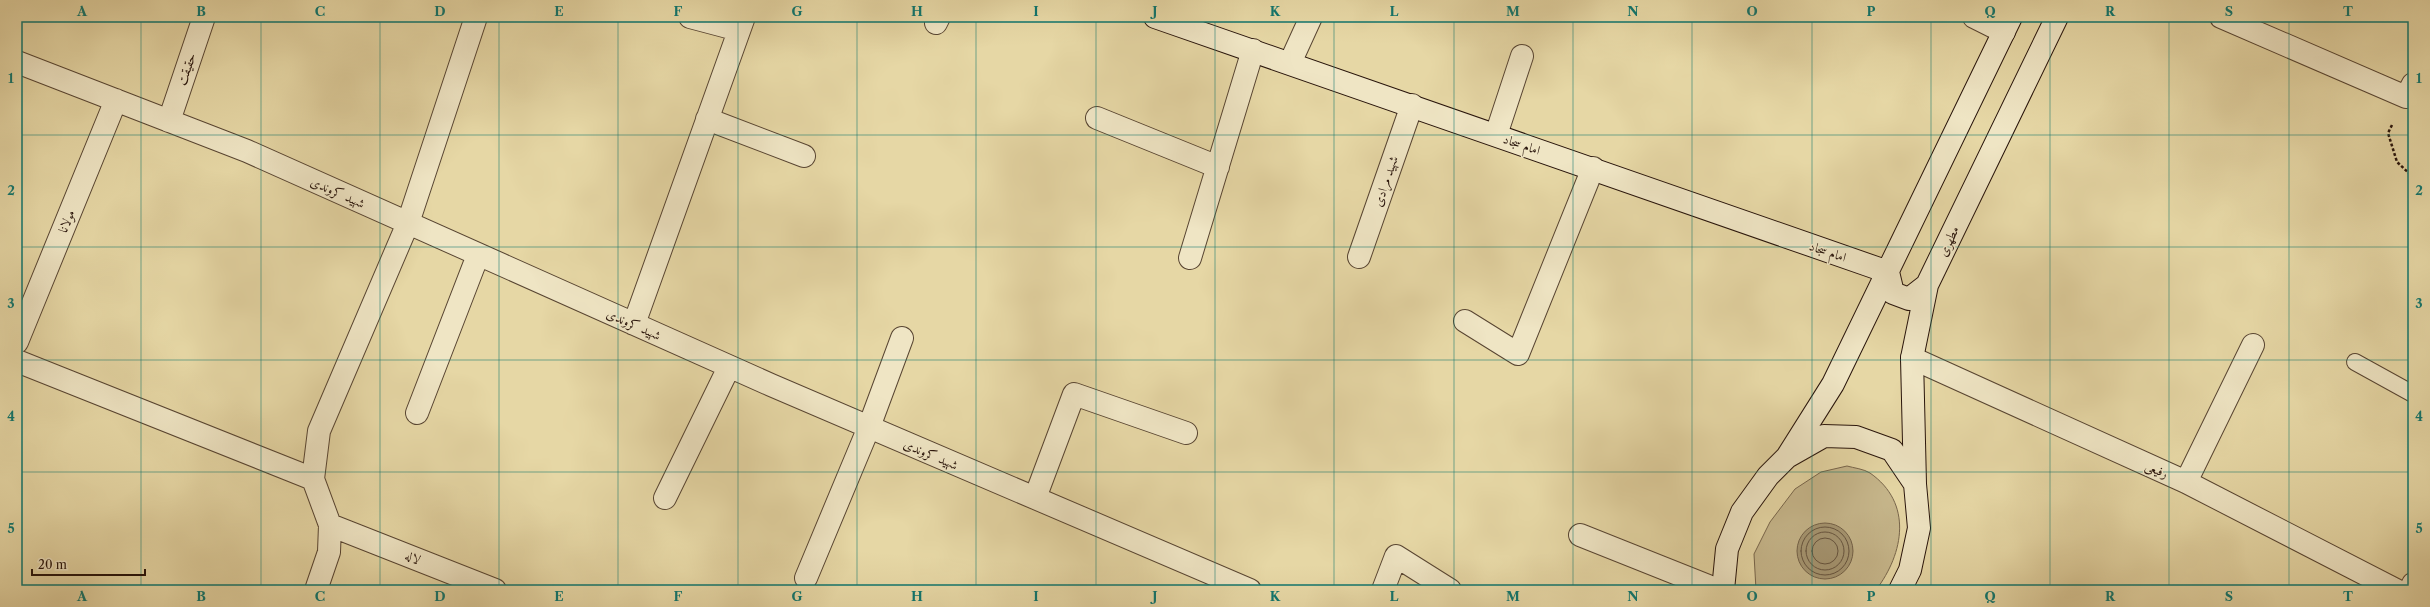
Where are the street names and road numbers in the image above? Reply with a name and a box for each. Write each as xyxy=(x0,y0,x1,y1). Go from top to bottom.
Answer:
street label: حقیقت xyxy=(173,51,199,87)
street label: امام سجاد xyxy=(1500,130,1543,162)
street label: شهید مرادی xyxy=(1369,154,1403,209)
street label: شهید کروندی xyxy=(308,173,368,212)
street label: مولانا xyxy=(54,207,79,235)
street label: مطهری xyxy=(1934,223,1963,259)
street label: امام سجاد xyxy=(1806,237,1849,269)
street label: شهید کروندی xyxy=(604,305,664,344)
street label: شهید کروندی xyxy=(901,435,961,474)
street label: رفیعی xyxy=(2142,457,2171,483)
street label: لاله xyxy=(403,547,423,567)

